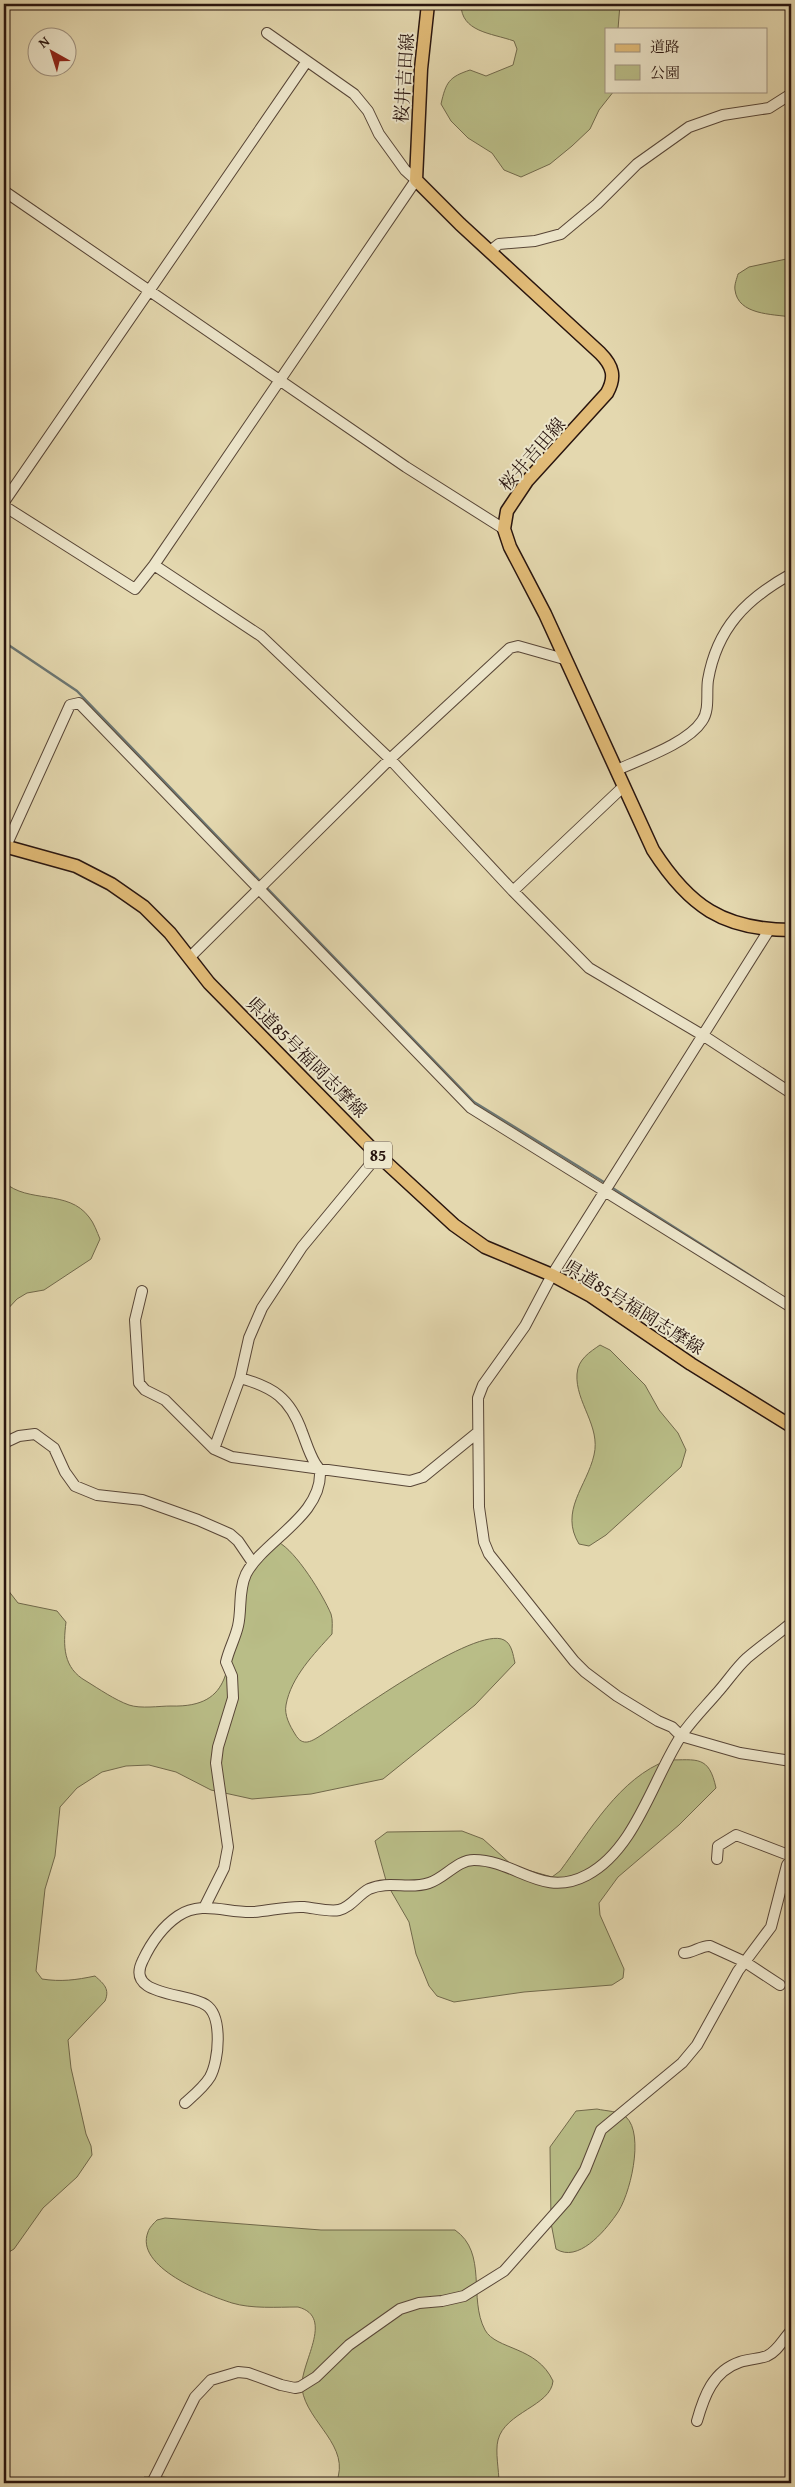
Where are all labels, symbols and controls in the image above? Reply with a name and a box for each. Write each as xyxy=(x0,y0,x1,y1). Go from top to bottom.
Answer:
north arrow xyxy=(28,28,78,78)
legend xyxy=(605,28,768,92)
text: N xyxy=(34,31,54,53)
street label: 桜井吉田線 xyxy=(387,32,421,124)
text: 道路 xyxy=(650,36,680,57)
text: 公園 xyxy=(650,62,680,83)
street label: 桜井吉田線 xyxy=(492,411,572,497)
street label: 県道85号福岡志摩線 xyxy=(240,990,374,1124)
road number: 85 xyxy=(364,1142,392,1168)
street label: 県道85号福岡志摩線 xyxy=(558,1253,710,1361)

